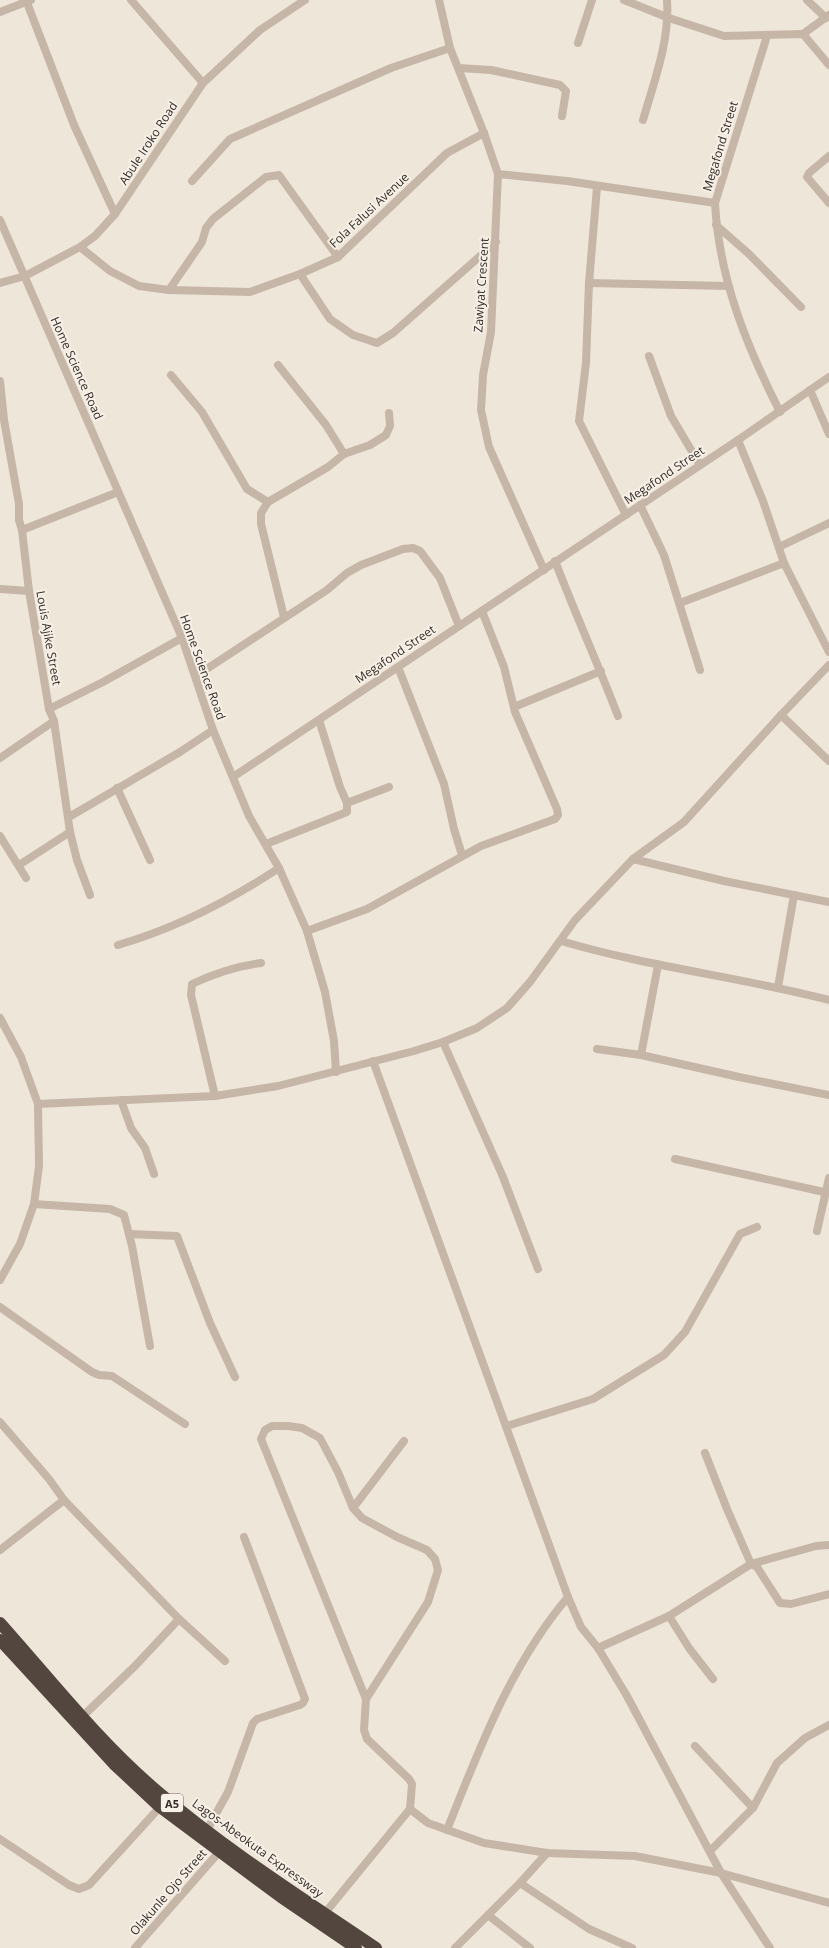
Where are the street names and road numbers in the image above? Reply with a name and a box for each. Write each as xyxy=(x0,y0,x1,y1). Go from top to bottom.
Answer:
street label: Abule Iroko Road xyxy=(115,98,181,188)
street label: Megafond Street xyxy=(698,99,742,193)
street label: Fola Falusi Avenue xyxy=(325,168,413,251)
street label: Zawiyat Crescent xyxy=(469,237,493,333)
street label: Home Science Road xyxy=(47,314,107,422)
street label: Megafond Street xyxy=(621,442,707,508)
street label: Louis Ajike Street xyxy=(32,589,66,687)
street label: Home Science Road xyxy=(176,612,230,722)
street label: Megafond Street xyxy=(352,621,438,687)
road number: A5 xyxy=(161,1794,183,1812)
street label: Lagos-Abeokuta Expressway xyxy=(189,1795,328,1902)
street label: Olakunle Ojo Street xyxy=(126,1845,210,1939)

